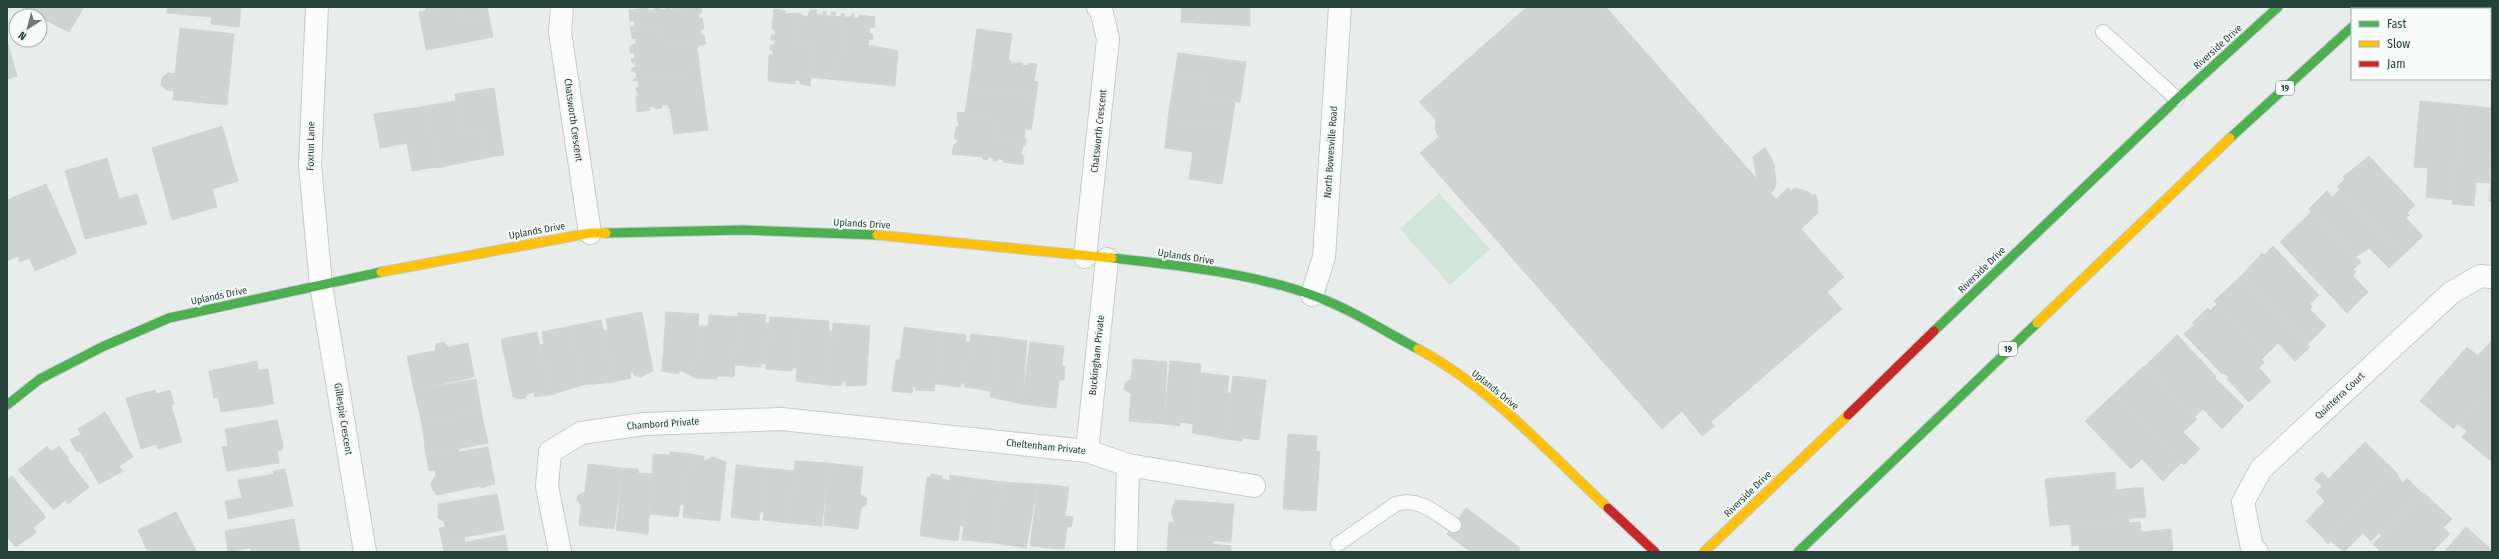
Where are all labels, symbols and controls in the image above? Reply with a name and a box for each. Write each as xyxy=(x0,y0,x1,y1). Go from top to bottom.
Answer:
north arrow xyxy=(8,8,48,48)
legend xyxy=(2351,8,2491,80)
text: Fast xyxy=(2387,17,2406,31)
street label: Riverside Drive xyxy=(2191,22,2245,72)
text: N xyxy=(16,28,29,43)
text: Slow xyxy=(2387,37,2410,51)
text: Jam xyxy=(2387,57,2405,71)
street label: Chatsworth Crescent xyxy=(561,78,585,163)
road number: 19 xyxy=(2276,81,2294,95)
street label: Chatsworth Crescent xyxy=(1089,88,1109,173)
street label: North Bowesville Road xyxy=(1322,106,1340,198)
street label: Foxrun Lane xyxy=(305,121,317,171)
street label: Uplands Drive xyxy=(833,217,891,231)
street label: Uplands Drive xyxy=(508,220,566,242)
street label: Riverside Drive xyxy=(1956,244,2008,296)
street label: Uplands Drive xyxy=(1157,247,1215,267)
street label: Uplands Drive xyxy=(190,284,248,308)
street label: Buckingham Private xyxy=(1087,314,1107,396)
road number: 19 xyxy=(1999,342,2017,356)
street label: Uplands Drive xyxy=(1469,367,1521,413)
street label: Quinterra Court xyxy=(2313,369,2368,422)
street label: Gillespie Crescent xyxy=(331,382,355,457)
street label: Chambord Private xyxy=(626,415,700,433)
street label: Cheltenham Private xyxy=(1006,437,1086,457)
street label: Riverside Drive xyxy=(1722,468,1774,520)

